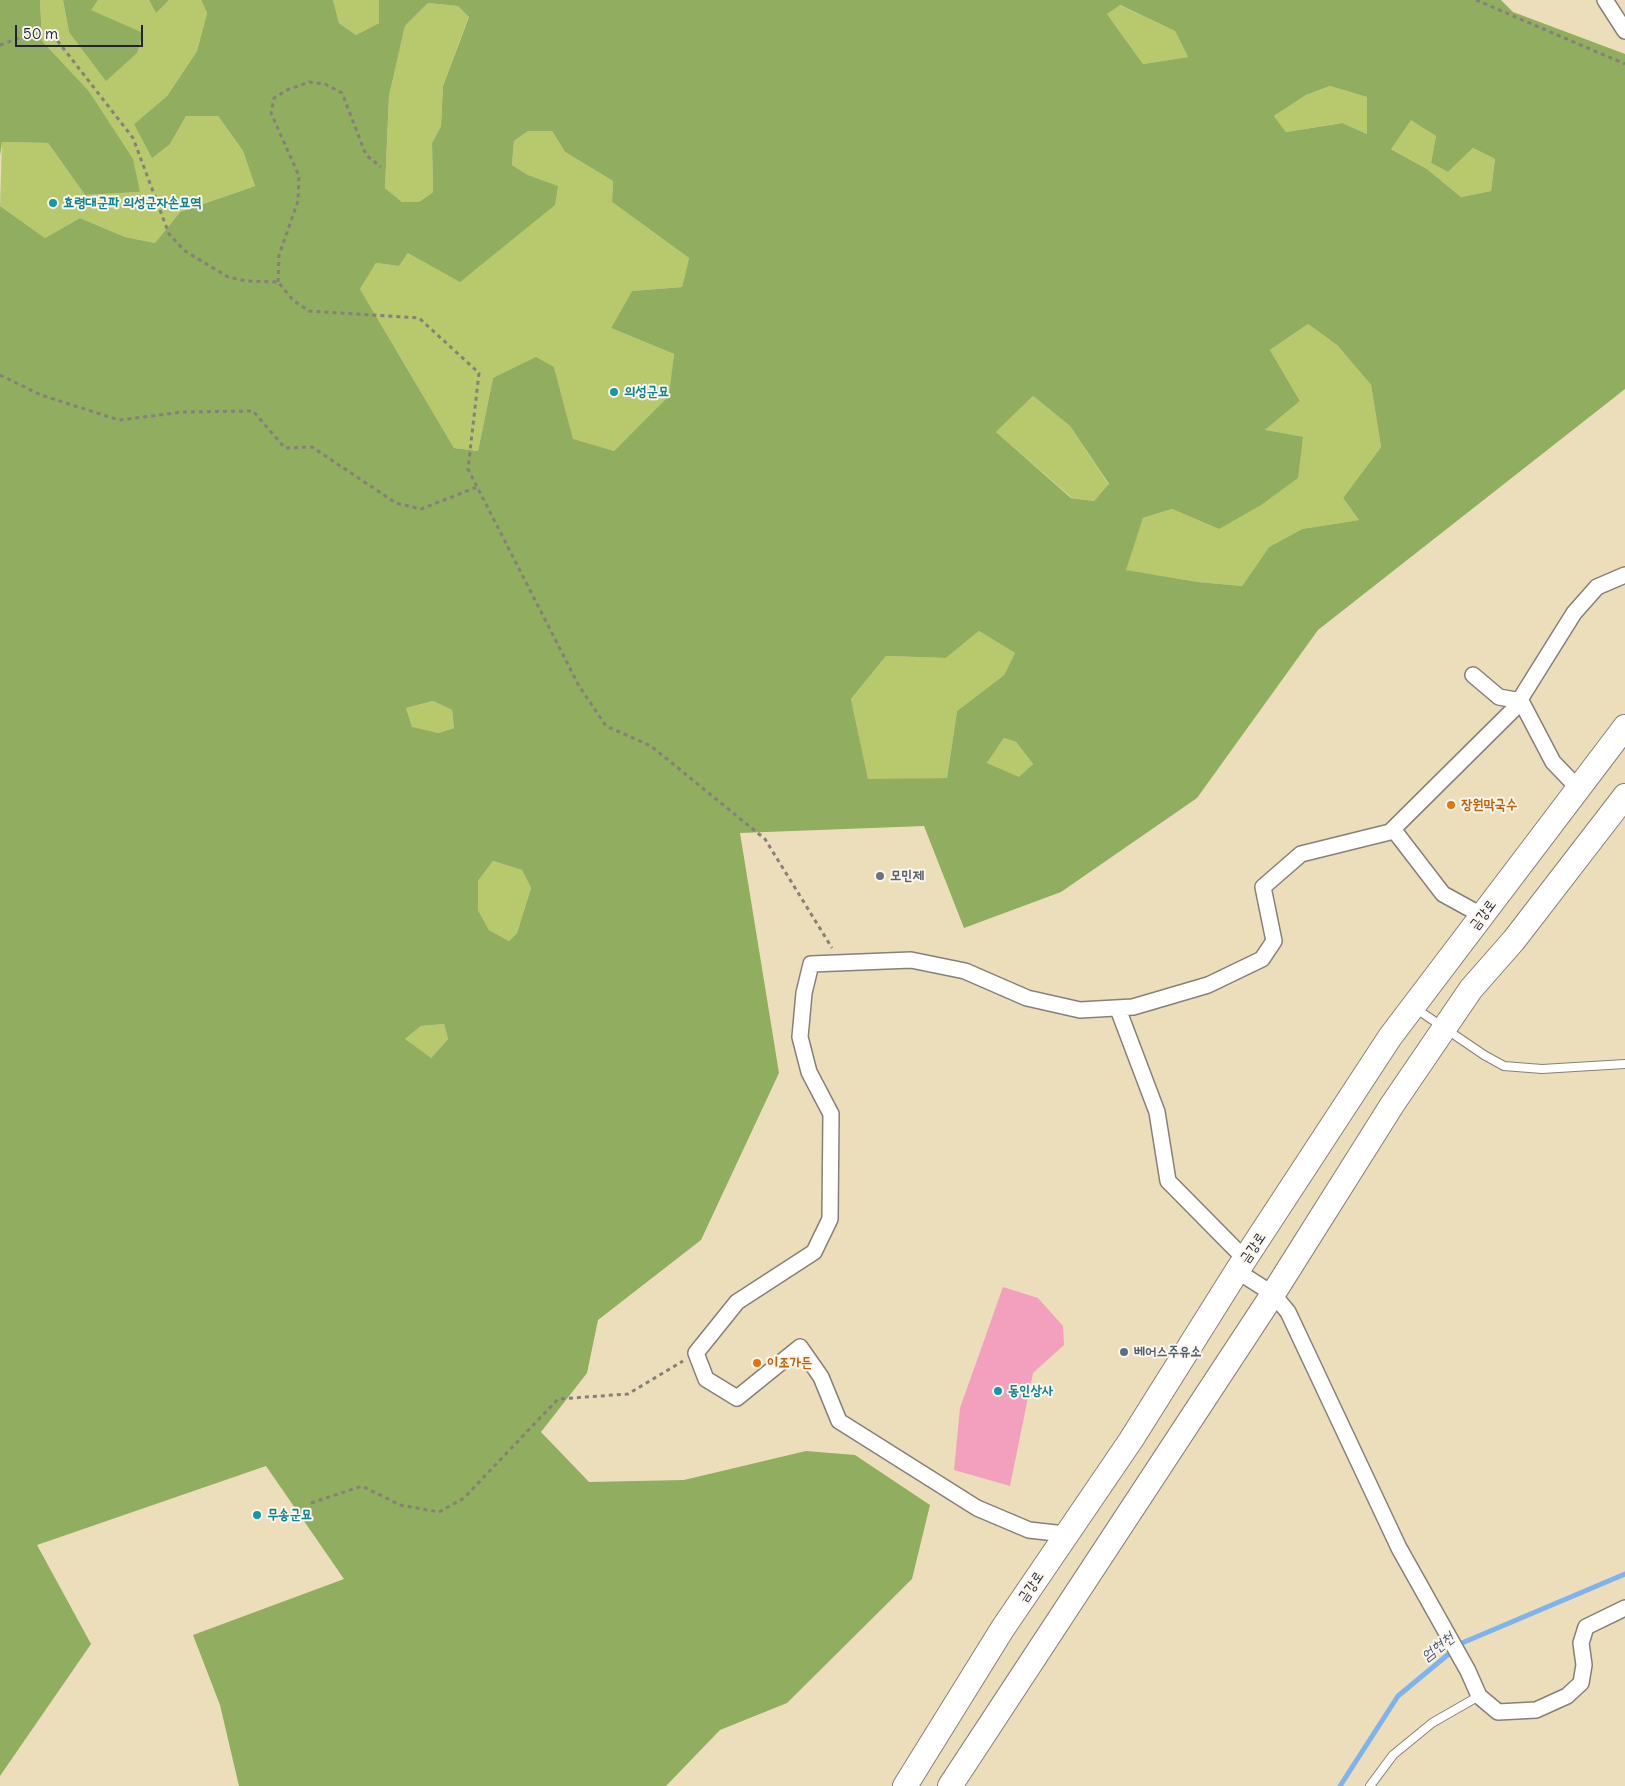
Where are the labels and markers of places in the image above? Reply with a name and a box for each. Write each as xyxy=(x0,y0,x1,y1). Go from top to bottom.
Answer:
place label: 효령대군파 의성군자손묘역 xyxy=(63,195,202,211)
marker: 효령대군파 의성군자손묘역 xyxy=(47,197,59,209)
place label: 의성군묘 xyxy=(624,384,669,400)
marker: 의성군묘 xyxy=(608,386,620,398)
place label: 장원막국수 xyxy=(1461,797,1517,813)
marker: 장원막국수 xyxy=(1445,799,1457,811)
place label: 모민제 xyxy=(890,868,924,884)
marker: 모민제 xyxy=(874,870,886,882)
place label: 베어스주유소 xyxy=(1134,1344,1202,1360)
marker: 베어스주유소 xyxy=(1118,1346,1130,1358)
place label: 이조가든 xyxy=(767,1355,812,1371)
marker: 이조가든 xyxy=(751,1357,763,1369)
place label: 동인상사 xyxy=(1008,1383,1053,1399)
marker: 동인상사 xyxy=(992,1385,1004,1397)
place label: 무송군묘 xyxy=(267,1507,312,1523)
marker: 무송군묘 xyxy=(251,1509,263,1521)

